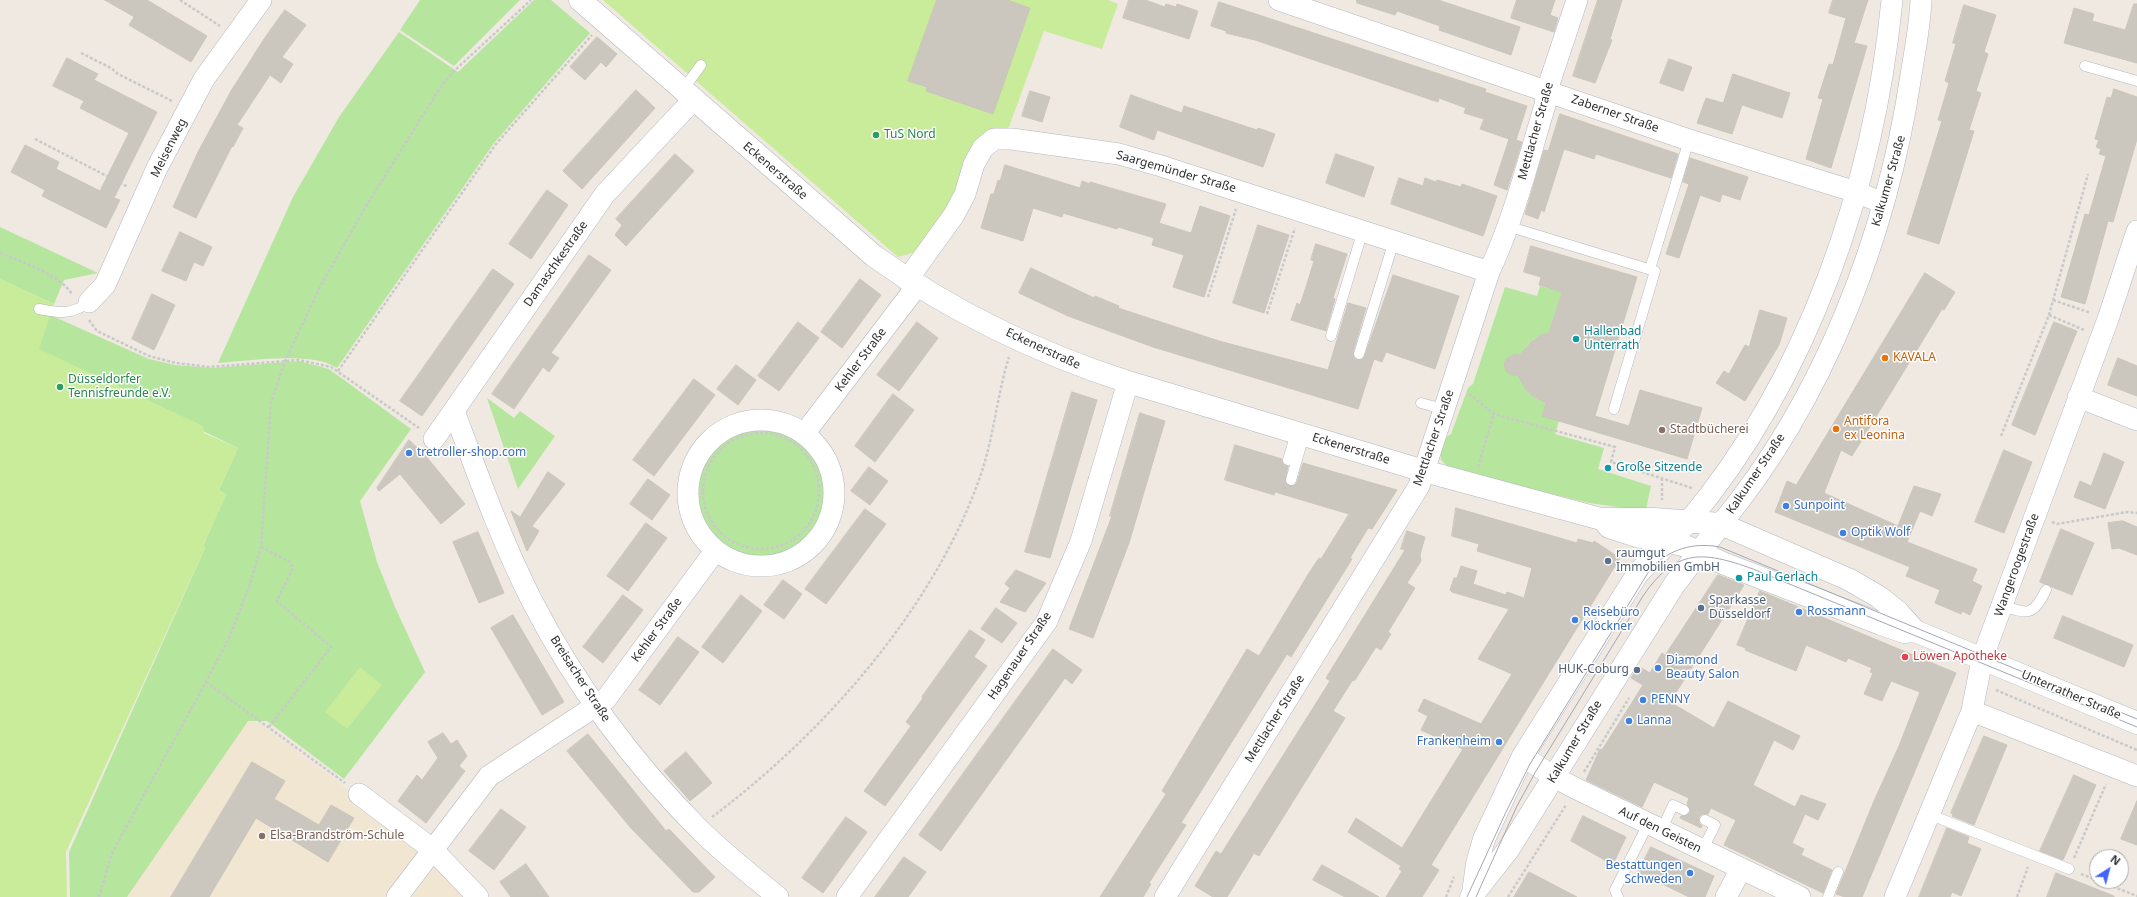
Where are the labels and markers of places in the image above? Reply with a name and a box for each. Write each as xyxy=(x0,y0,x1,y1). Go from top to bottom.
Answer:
place label: TuS Nord xyxy=(884,128,936,142)
marker: TuS Nord xyxy=(871,130,881,140)
place label: Hallenbad Unterrath xyxy=(1584,325,1641,353)
marker: Hallenbad Unterrath xyxy=(1571,334,1581,344)
place label: KAVALA xyxy=(1893,351,1936,365)
marker: KAVALA xyxy=(1880,353,1890,363)
place label: Düsseldorfer Tennisfreunde e.V. xyxy=(68,373,171,401)
marker: Düsseldorfer Tennisfreunde e.V. xyxy=(55,382,65,392)
place label: Antifora ex Leonina xyxy=(1844,415,1905,443)
place label: Stadtbücherei xyxy=(1670,423,1749,437)
marker: Antifora ex Leonina xyxy=(1831,424,1841,434)
marker: Stadtbücherei xyxy=(1657,425,1667,435)
place label: tretroller-shop.com xyxy=(417,446,526,460)
marker: tretroller-shop.com xyxy=(404,448,414,458)
place label: Große Sitzende xyxy=(1616,461,1702,475)
marker: Große Sitzende xyxy=(1603,463,1613,473)
place label: Sunpoint xyxy=(1794,499,1845,513)
marker: Sunpoint xyxy=(1781,501,1791,511)
place label: Optik Wolf xyxy=(1851,526,1910,540)
marker: Optik Wolf xyxy=(1838,528,1848,538)
place label: raumgut Immobilien GmbH xyxy=(1616,547,1720,575)
marker: raumgut Immobilien GmbH xyxy=(1603,556,1613,566)
place label: Paul Gerlach xyxy=(1747,571,1818,585)
marker: Paul Gerlach xyxy=(1734,573,1744,583)
place label: Sparkasse Düsseldorf xyxy=(1709,594,1770,622)
marker: Sparkasse Düsseldorf xyxy=(1696,603,1706,613)
place label: Rossmann xyxy=(1807,605,1866,619)
place label: Reisebüro Klöckner xyxy=(1583,606,1640,634)
marker: Rossmann xyxy=(1794,607,1804,617)
marker: Reisebüro Klöckner xyxy=(1570,615,1580,625)
place label: Löwen Apotheke xyxy=(1913,650,2007,664)
marker: Löwen Apotheke xyxy=(1900,652,1910,662)
place label: Diamond Beauty Salon xyxy=(1666,654,1739,682)
place label: HUK-Coburg xyxy=(1558,663,1629,677)
marker: Diamond Beauty Salon xyxy=(1653,663,1663,673)
marker: HUK-Coburg xyxy=(1632,665,1642,675)
place label: PENNY xyxy=(1651,693,1690,707)
marker: PENNY xyxy=(1638,695,1648,705)
place label: Lanna xyxy=(1637,714,1672,728)
marker: Lanna xyxy=(1624,716,1634,726)
place label: Frankenheim xyxy=(1417,735,1491,749)
marker: Frankenheim xyxy=(1494,737,1504,747)
place label: Elsa-Brandström-Schule xyxy=(270,829,404,843)
marker: Elsa-Brandström-Schule xyxy=(257,831,267,841)
place label: Bestattungen Schweden xyxy=(1606,859,1682,887)
marker: Bestattungen Schweden xyxy=(1685,868,1695,878)

